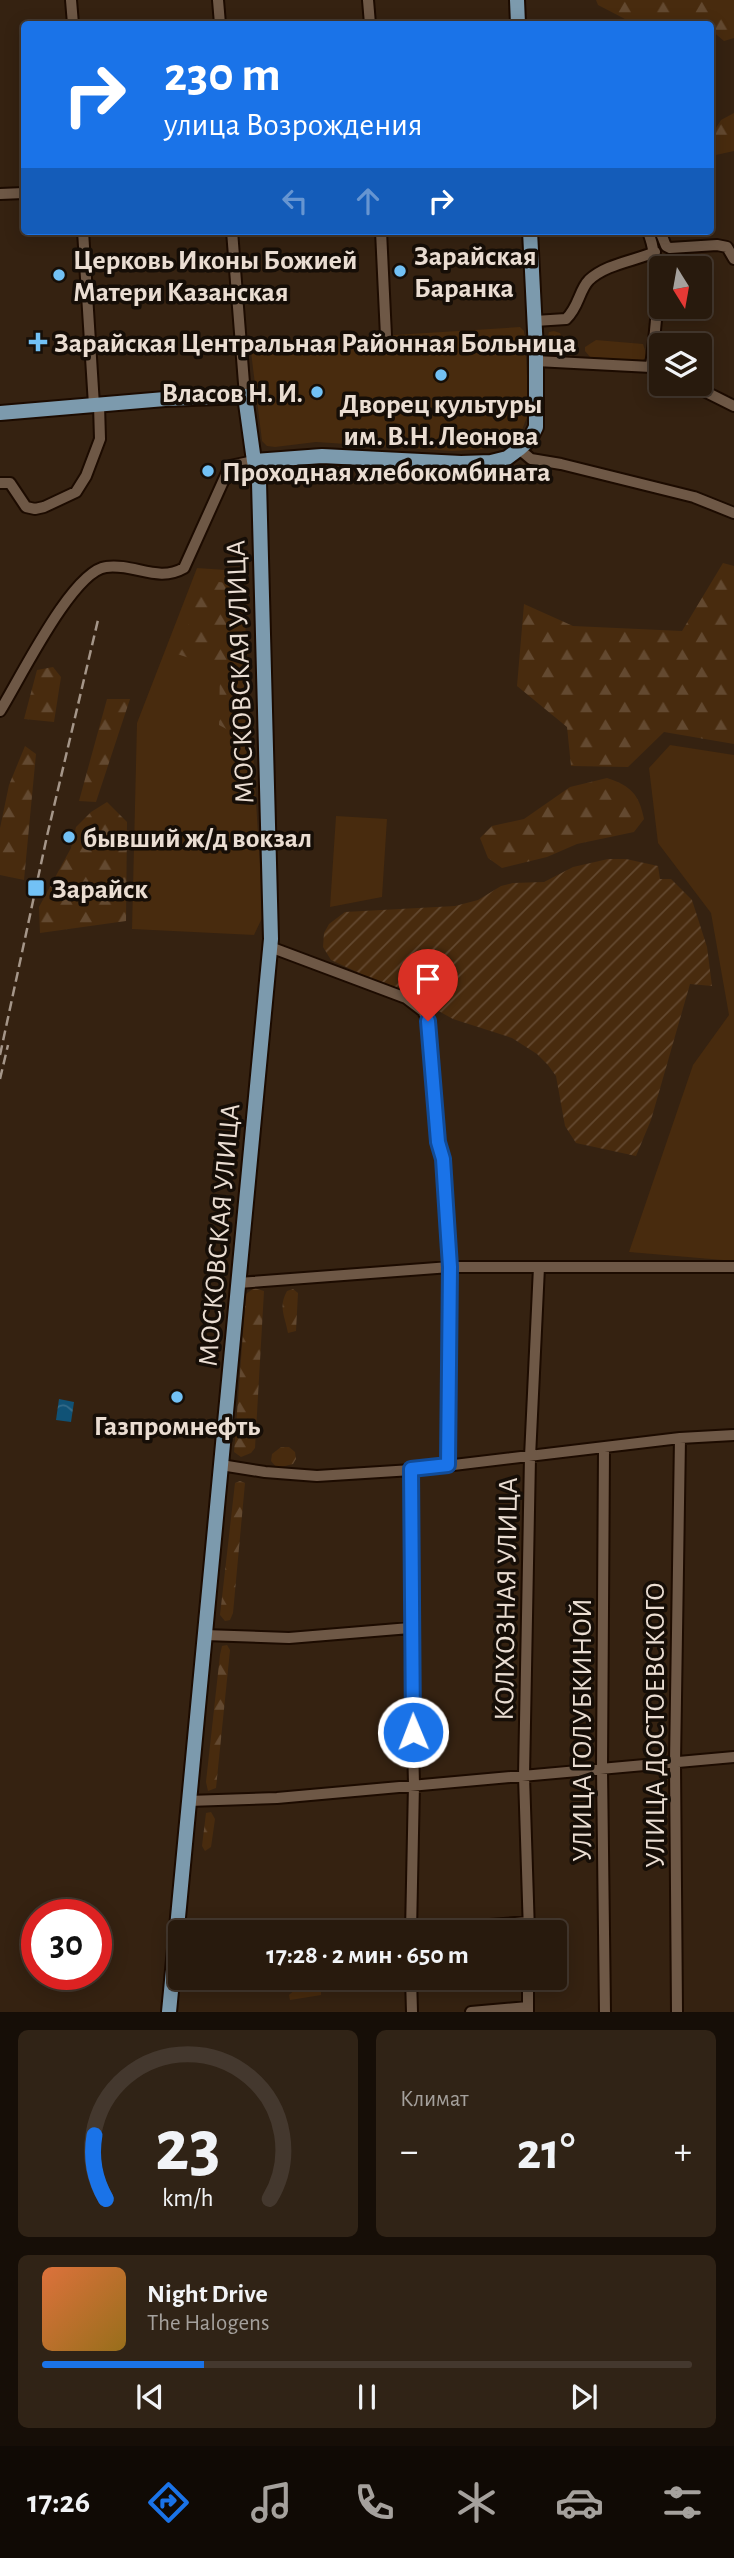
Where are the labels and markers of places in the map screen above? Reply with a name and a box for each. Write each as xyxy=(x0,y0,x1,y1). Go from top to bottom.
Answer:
place label: Зарайская Баранка xyxy=(414,243,537,303)
place label: Церковь Иконы Божией Матери Казанская xyxy=(73,247,357,307)
marker: Зарайская Баранка xyxy=(392,263,408,279)
marker: Церковь Иконы Божией Матери Казанская xyxy=(51,267,67,283)
place label: Зарайская Центральная Районная Больница xyxy=(54,330,576,358)
marker: Зарайская Центральная Районная Больница xyxy=(28,332,48,352)
marker: Дворец культуры им. В.Н. Леонова xyxy=(433,367,449,383)
place label: Власов Н. И. xyxy=(161,380,303,408)
marker: Власов Н. И. xyxy=(309,384,325,400)
place label: Дворец культуры им. В.Н. Леонова xyxy=(339,391,543,451)
place label: Проходная хлебокомбината xyxy=(222,459,551,487)
marker: Проходная хлебокомбината xyxy=(200,463,216,479)
place label: бывший ж/д вокзал xyxy=(83,825,312,853)
marker: бывший ж/д вокзал xyxy=(61,829,77,845)
place label: Зарайск xyxy=(52,876,148,904)
marker: Зарайск xyxy=(26,878,46,898)
pin xyxy=(398,949,458,1021)
marker: Газпромнефть xyxy=(169,1389,185,1405)
place label: Газпромнефть xyxy=(94,1413,260,1441)

